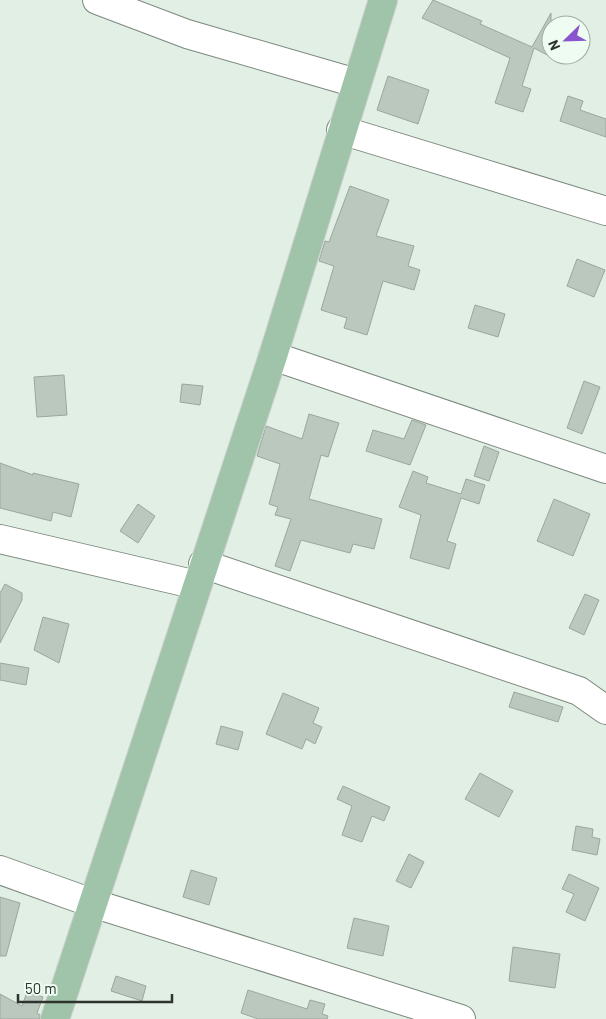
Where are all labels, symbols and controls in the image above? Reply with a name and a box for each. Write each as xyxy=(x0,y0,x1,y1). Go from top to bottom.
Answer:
north arrow xyxy=(541,15,591,65)
text: N xyxy=(544,38,563,53)
scale bar xyxy=(18,972,171,1004)
text: 50 m xyxy=(25,979,57,997)

